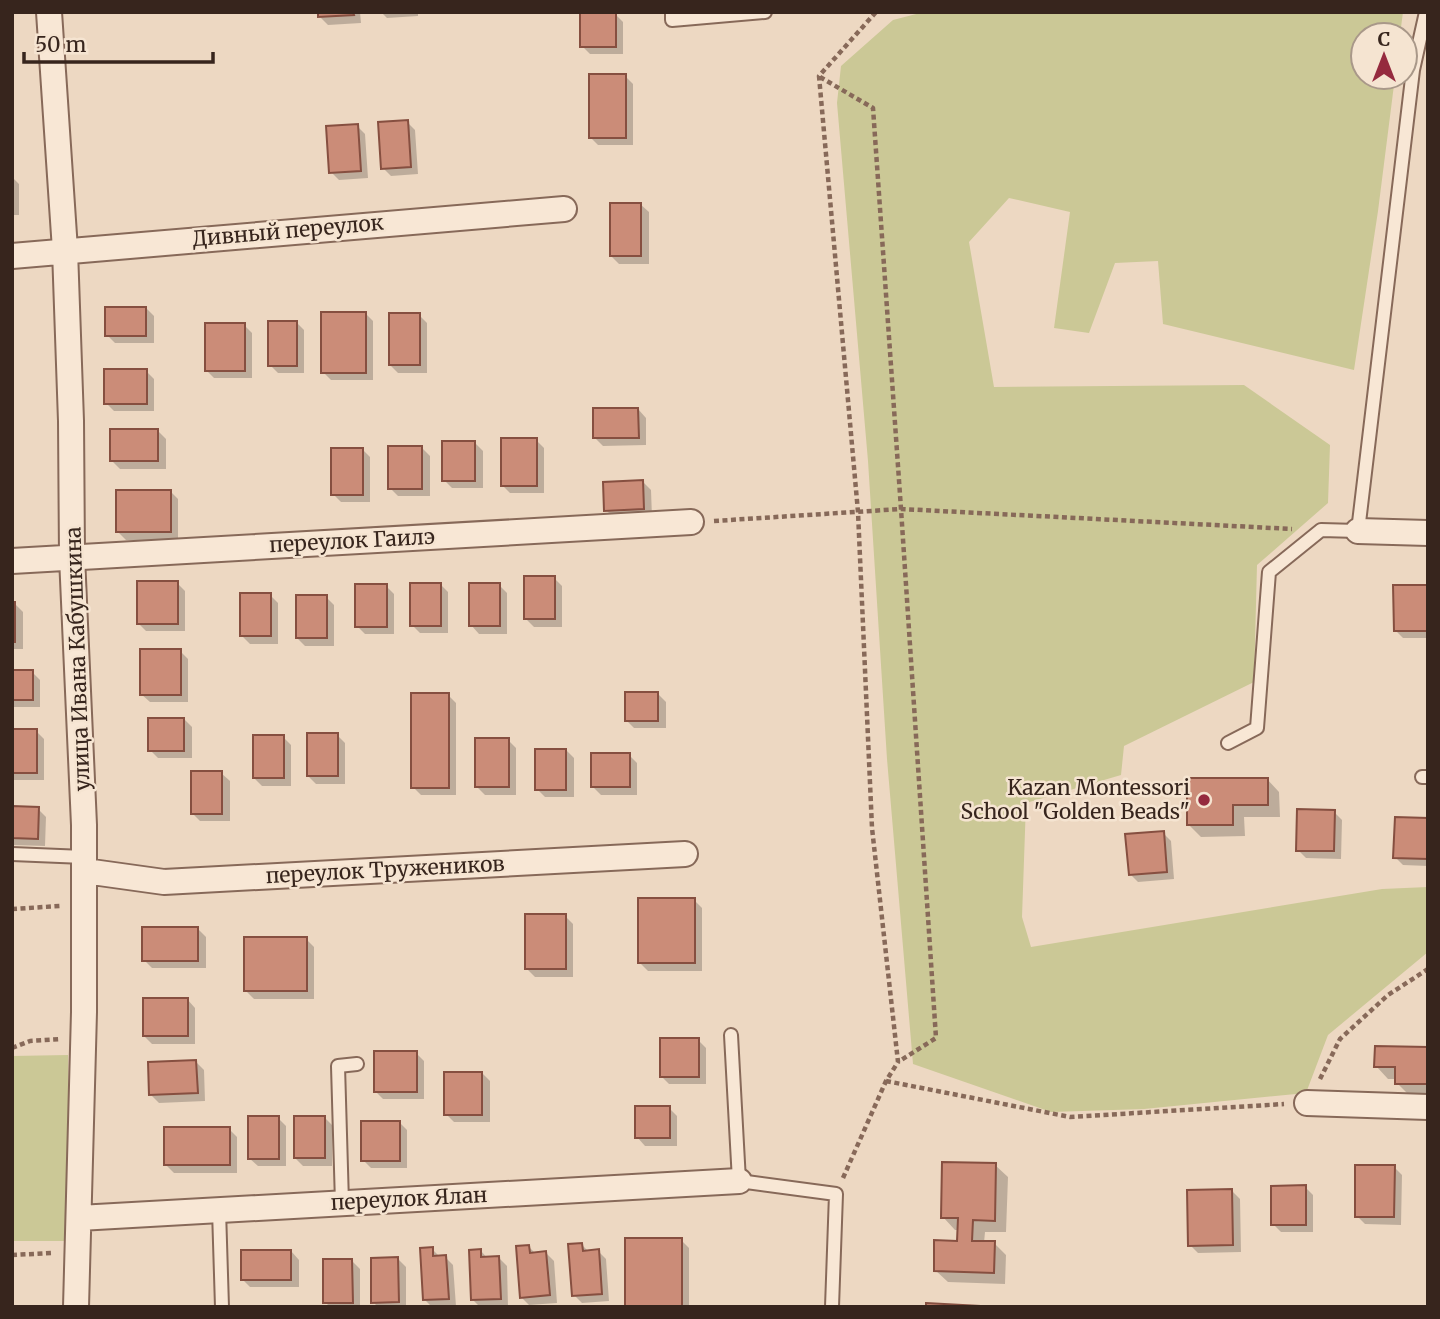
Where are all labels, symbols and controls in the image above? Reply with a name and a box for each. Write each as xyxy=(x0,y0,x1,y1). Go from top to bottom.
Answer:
scale bar xyxy=(24,21,214,65)
north arrow xyxy=(1349,21,1419,91)
text: С xyxy=(1378,27,1390,51)
text: 50 m xyxy=(35,31,86,58)
street label: Дивный переулок xyxy=(191,209,385,252)
street label: переулок Гаилэ xyxy=(268,523,435,558)
street label: улица Ивана Кабушкина xyxy=(59,526,96,792)
place label: Kazan Montessori School "Golden Beads" xyxy=(960,774,1190,825)
marker: Kazan Montessori School "Golden Beads" xyxy=(1196,792,1212,808)
street label: переулок Тружеников xyxy=(265,850,505,889)
street label: переулок Ялан xyxy=(330,1181,488,1216)

